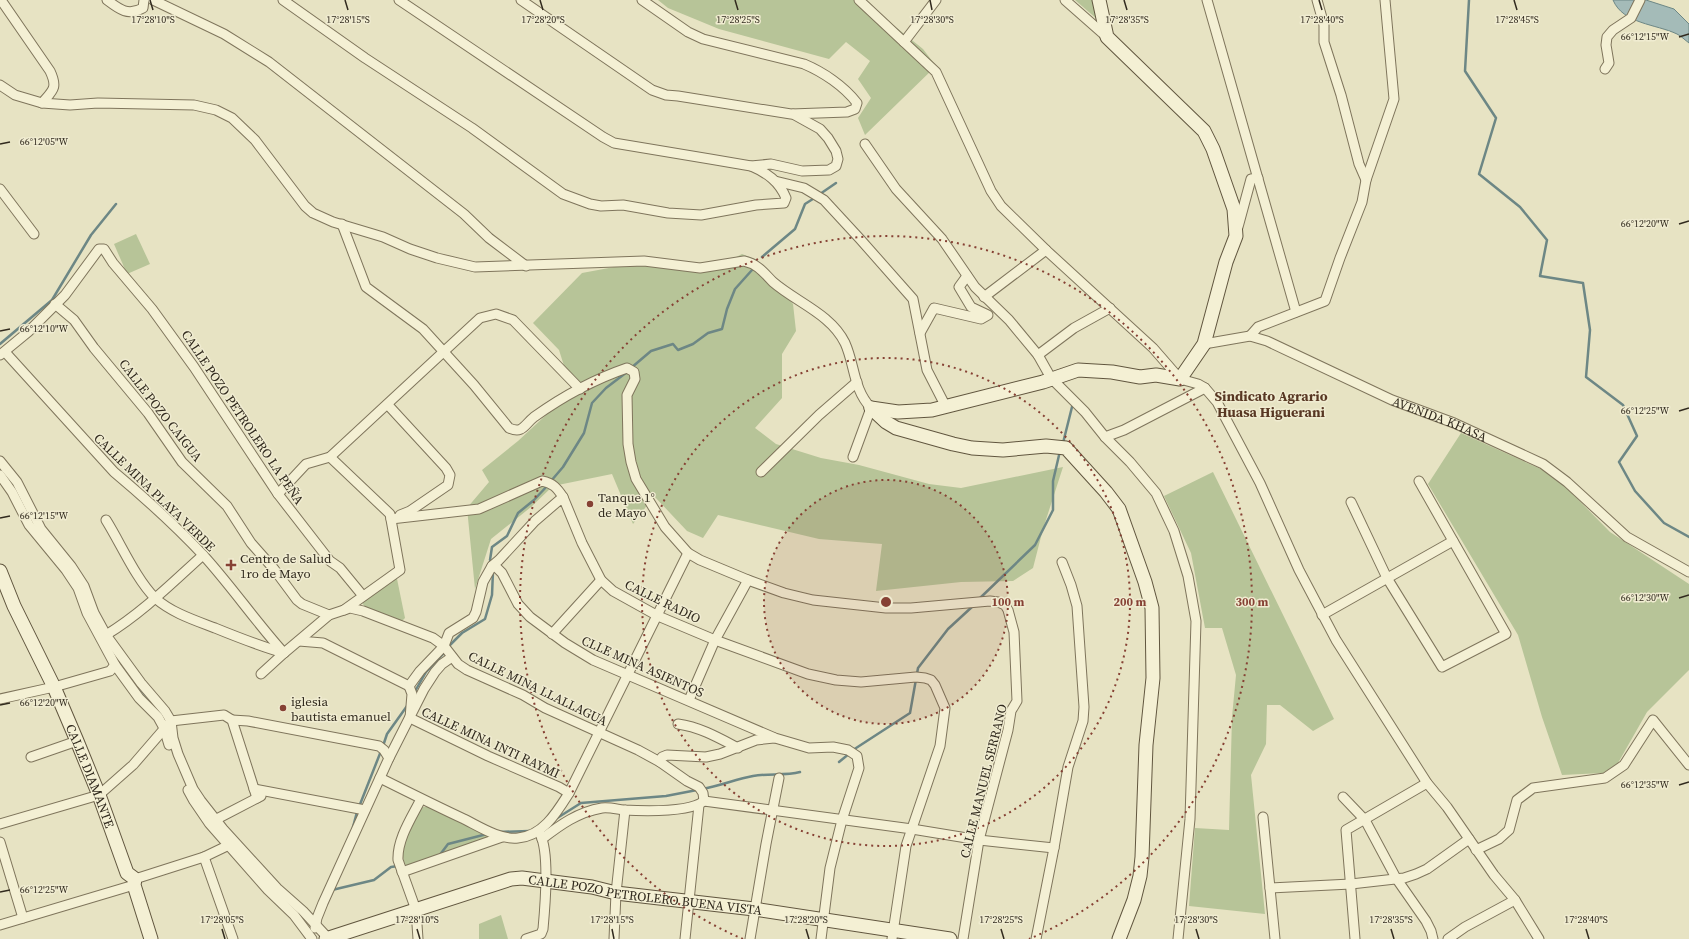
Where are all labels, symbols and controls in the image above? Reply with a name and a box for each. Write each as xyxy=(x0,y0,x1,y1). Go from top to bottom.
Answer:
text: 17°28'10"S xyxy=(131,13,175,26)
text: 17°28'15"S xyxy=(326,13,370,26)
text: 17°28'20"S xyxy=(521,13,565,26)
text: 17°28'25"S xyxy=(716,13,760,26)
text: 17°28'30"S xyxy=(910,13,954,26)
text: 17°28'35"S xyxy=(1105,13,1149,26)
text: 17°28'40"S xyxy=(1300,13,1344,26)
text: 17°28'45"S xyxy=(1495,13,1539,26)
text: 66°12'15"W xyxy=(1621,30,1670,43)
text: 66°12'05"W xyxy=(20,135,69,148)
text: 66°12'20"W xyxy=(1621,217,1670,230)
text: 66°12'10"W xyxy=(20,322,69,335)
street label: CALLE POZO PETROLERO LA PEÑA xyxy=(178,327,308,508)
street label: CALLE POZO CAIGUA xyxy=(115,356,206,465)
district label: Sindicato Agrario Huasa Higuerani xyxy=(1214,386,1328,422)
street label: AVENIDA KHASA xyxy=(1390,393,1490,446)
text: 66°12'25"W xyxy=(1621,404,1670,417)
street label: CALLE MINA PLAYA VERDE xyxy=(90,430,219,555)
place label: Tanque 1° de Mayo xyxy=(598,489,655,521)
marker: Tanque 1° de Mayo xyxy=(585,499,595,509)
text: 66°12'15"W xyxy=(20,509,69,522)
place label: Centro de Salud 1ro de Mayo xyxy=(240,550,332,582)
marker: Centro de Salud 1ro de Mayo xyxy=(225,559,237,571)
street label: CALLE RADIO xyxy=(622,576,703,627)
text: 66°12'30"W xyxy=(1621,591,1670,604)
text: 100 m xyxy=(992,594,1025,610)
text: 200 m xyxy=(1114,594,1147,610)
text: 300 m xyxy=(1236,594,1269,610)
centre of rings xyxy=(879,595,893,609)
street label: CLLE MINA ASIENTOS xyxy=(579,632,707,701)
street label: CALLE MINA LLALLAGUA xyxy=(465,647,610,730)
place label: iglesia bautista emanuel xyxy=(291,693,391,725)
text: 66°12'20"W xyxy=(20,696,69,709)
street label: CALLE MANUEL SERRANO xyxy=(956,702,1011,860)
marker: iglesia bautista emanuel xyxy=(278,703,288,713)
street label: CALLE MINA INTI RAYMI xyxy=(419,703,563,782)
street label: CALLE DIAMANTE xyxy=(62,721,118,830)
text: 66°12'35"W xyxy=(1621,778,1670,791)
street label: CALLE POZO PETROLERO BUENA VISTA xyxy=(527,871,764,919)
text: 66°12'25"W xyxy=(20,883,69,896)
text: 17°28'05"S xyxy=(200,913,244,926)
text: 17°28'10"S xyxy=(395,913,439,926)
text: 17°28'15"S xyxy=(590,913,634,926)
text: 17°28'20"S xyxy=(784,913,828,926)
text: 17°28'25"S xyxy=(979,913,1023,926)
text: 17°28'30"S xyxy=(1174,913,1218,926)
text: 17°28'35"S xyxy=(1369,913,1413,926)
text: 17°28'40"S xyxy=(1564,913,1608,926)

